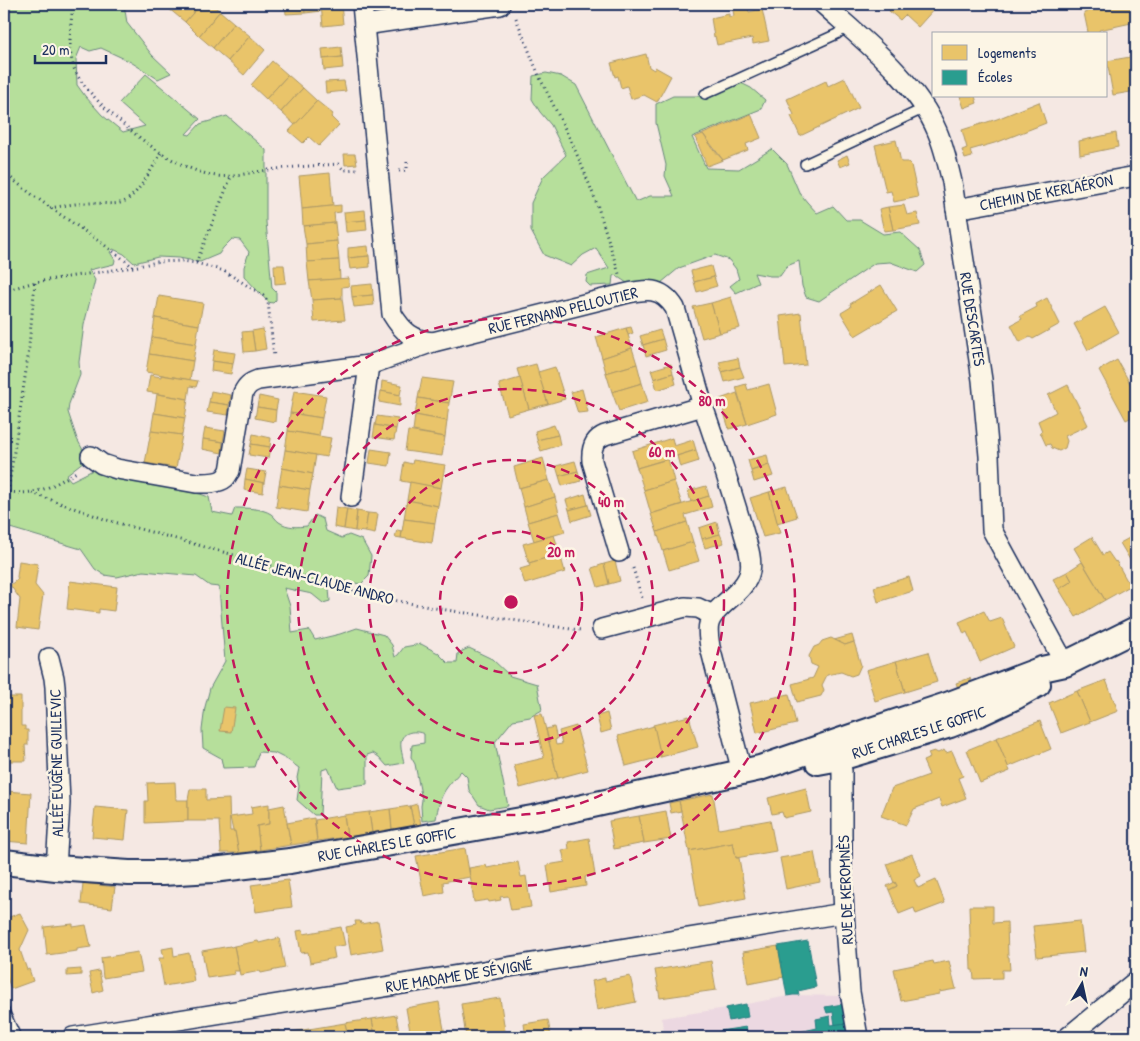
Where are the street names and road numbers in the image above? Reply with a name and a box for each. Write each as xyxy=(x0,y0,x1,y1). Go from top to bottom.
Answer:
street label: CHEMIN DE KERLAÉRON xyxy=(977,168,1115,216)
street label: RUE DESCARTES xyxy=(955,271,991,368)
street label: RUE FERNAND PELLOUTIER xyxy=(486,281,640,339)
street label: ALLÉE JEAN-CLAUDE ANDRO xyxy=(233,546,397,610)
street label: ALLÉE EUGÈNE GUILLEVIC xyxy=(44,689,68,837)
street label: RUE CHARLES LE GOFFIC xyxy=(849,700,989,764)
street label: RUE CHARLES LE GOFFIC xyxy=(316,821,458,867)
street label: RUE DE KEROMNÈS xyxy=(832,834,858,945)
street label: RUE MADAME DE SÉVIGNÉ xyxy=(384,953,534,997)

